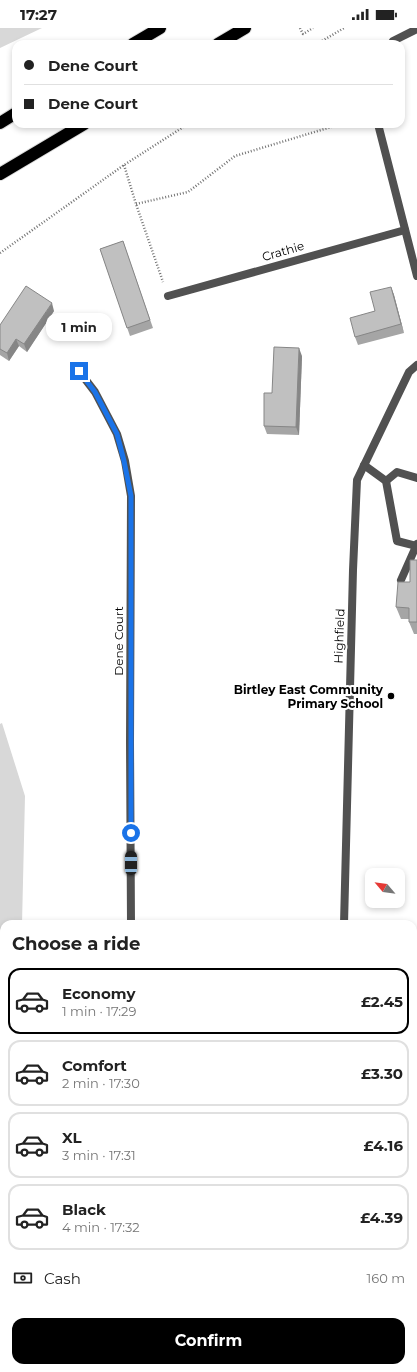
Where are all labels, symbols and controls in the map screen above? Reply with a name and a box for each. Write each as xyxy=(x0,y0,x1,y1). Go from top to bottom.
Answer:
text: 17:27 xyxy=(20,5,57,24)
text: Dene Court xyxy=(48,56,138,75)
text: Dene Court xyxy=(48,94,138,113)
street label: Crathie xyxy=(260,238,306,264)
callout: 1 min xyxy=(46,313,112,341)
text: 1 min xyxy=(61,319,97,335)
route end xyxy=(70,362,88,380)
street label: Dene Court xyxy=(111,606,126,676)
street label: Highfield xyxy=(331,608,347,664)
place label: Birtley East Community Primary School xyxy=(234,682,384,711)
marker: Birtley East Community Primary School xyxy=(386,691,396,701)
route start xyxy=(122,824,140,842)
car xyxy=(125,851,137,875)
north arrow xyxy=(365,868,405,908)
map controls xyxy=(365,868,405,908)
text: Choose a ride xyxy=(12,933,140,955)
icon: car xyxy=(14,983,50,1019)
text: Economy xyxy=(62,984,135,1003)
text: £2.45 xyxy=(361,992,403,1011)
text: 1 min · 17:29 xyxy=(62,1003,136,1019)
icon: car xyxy=(14,1055,50,1091)
text: Comfort xyxy=(62,1056,127,1075)
text: £3.30 xyxy=(361,1064,403,1083)
text: 2 min · 17:30 xyxy=(62,1075,140,1091)
icon: car xyxy=(14,1127,50,1163)
text: XL xyxy=(62,1128,81,1147)
text: £4.16 xyxy=(364,1136,403,1155)
text: 3 min · 17:31 xyxy=(62,1147,136,1163)
icon: car xyxy=(14,1199,50,1235)
text: Black xyxy=(62,1200,106,1219)
text: £4.39 xyxy=(360,1208,403,1227)
text: 4 min · 17:32 xyxy=(62,1219,140,1235)
icon: cash xyxy=(12,1267,34,1289)
text: Cash xyxy=(44,1269,81,1288)
text: 160 m xyxy=(367,1270,405,1286)
button: Confirm xyxy=(12,1318,405,1364)

